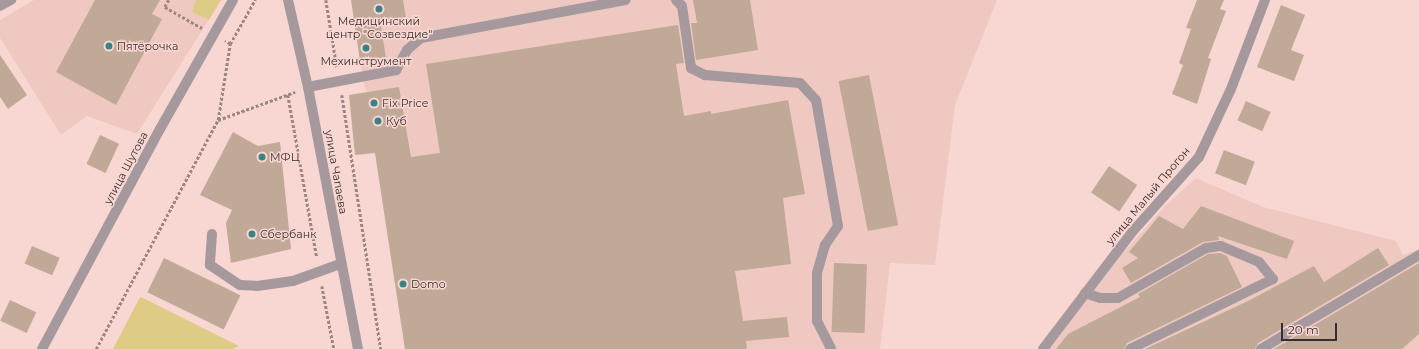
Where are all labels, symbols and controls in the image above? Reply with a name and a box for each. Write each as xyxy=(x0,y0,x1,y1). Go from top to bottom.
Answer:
marker: Медицинский центр "Созвездие" xyxy=(374,4,384,14)
place label: Медицинский центр "Созвездие" xyxy=(326,15,432,41)
place label: Пятёрочка xyxy=(117,39,178,53)
marker: Пятёрочка xyxy=(104,41,114,51)
marker: Мехинструмент xyxy=(361,43,371,53)
place label: Мехинструмент xyxy=(321,54,411,68)
place label: Fix Price xyxy=(382,96,428,110)
marker: Fix Price xyxy=(369,98,379,108)
place label: Куб xyxy=(386,114,407,128)
marker: Куб xyxy=(373,116,383,126)
street label: улица Шутова xyxy=(101,129,151,207)
street label: улица Чапаева xyxy=(322,129,350,215)
street label: улица Малый Прогон xyxy=(1103,145,1193,247)
place label: МФЦ xyxy=(270,150,300,164)
marker: МФЦ xyxy=(257,152,267,162)
place label: Сбербанк xyxy=(260,227,317,241)
marker: Сбербанк xyxy=(247,229,257,239)
place label: Domo xyxy=(411,277,446,291)
marker: Domo xyxy=(398,279,408,289)
scale bar xyxy=(1283,315,1339,341)
text: 20 m xyxy=(1288,322,1319,337)

